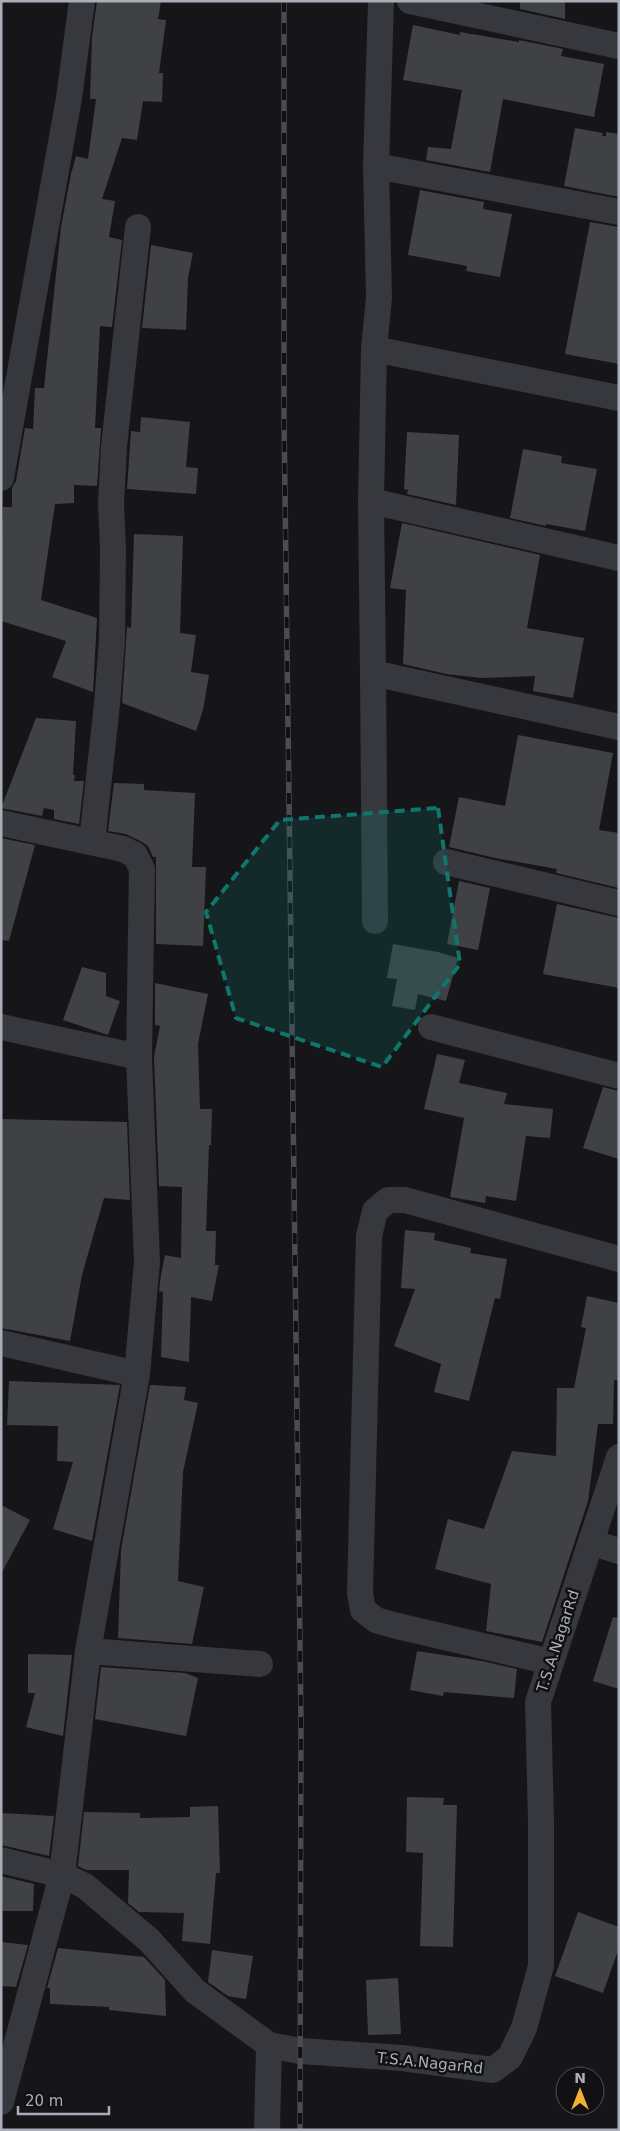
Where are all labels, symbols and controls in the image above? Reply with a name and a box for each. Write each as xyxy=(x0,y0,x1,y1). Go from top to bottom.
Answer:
street label: T.S.A.NagarRd xyxy=(533,1588,583,1695)
street label: T.S.A.NagarRd xyxy=(375,2048,484,2078)
north arrow xyxy=(555,2066,605,2116)
text: N xyxy=(574,2070,586,2086)
scale bar xyxy=(18,2084,109,2116)
text: 20 m xyxy=(25,2092,63,2110)

